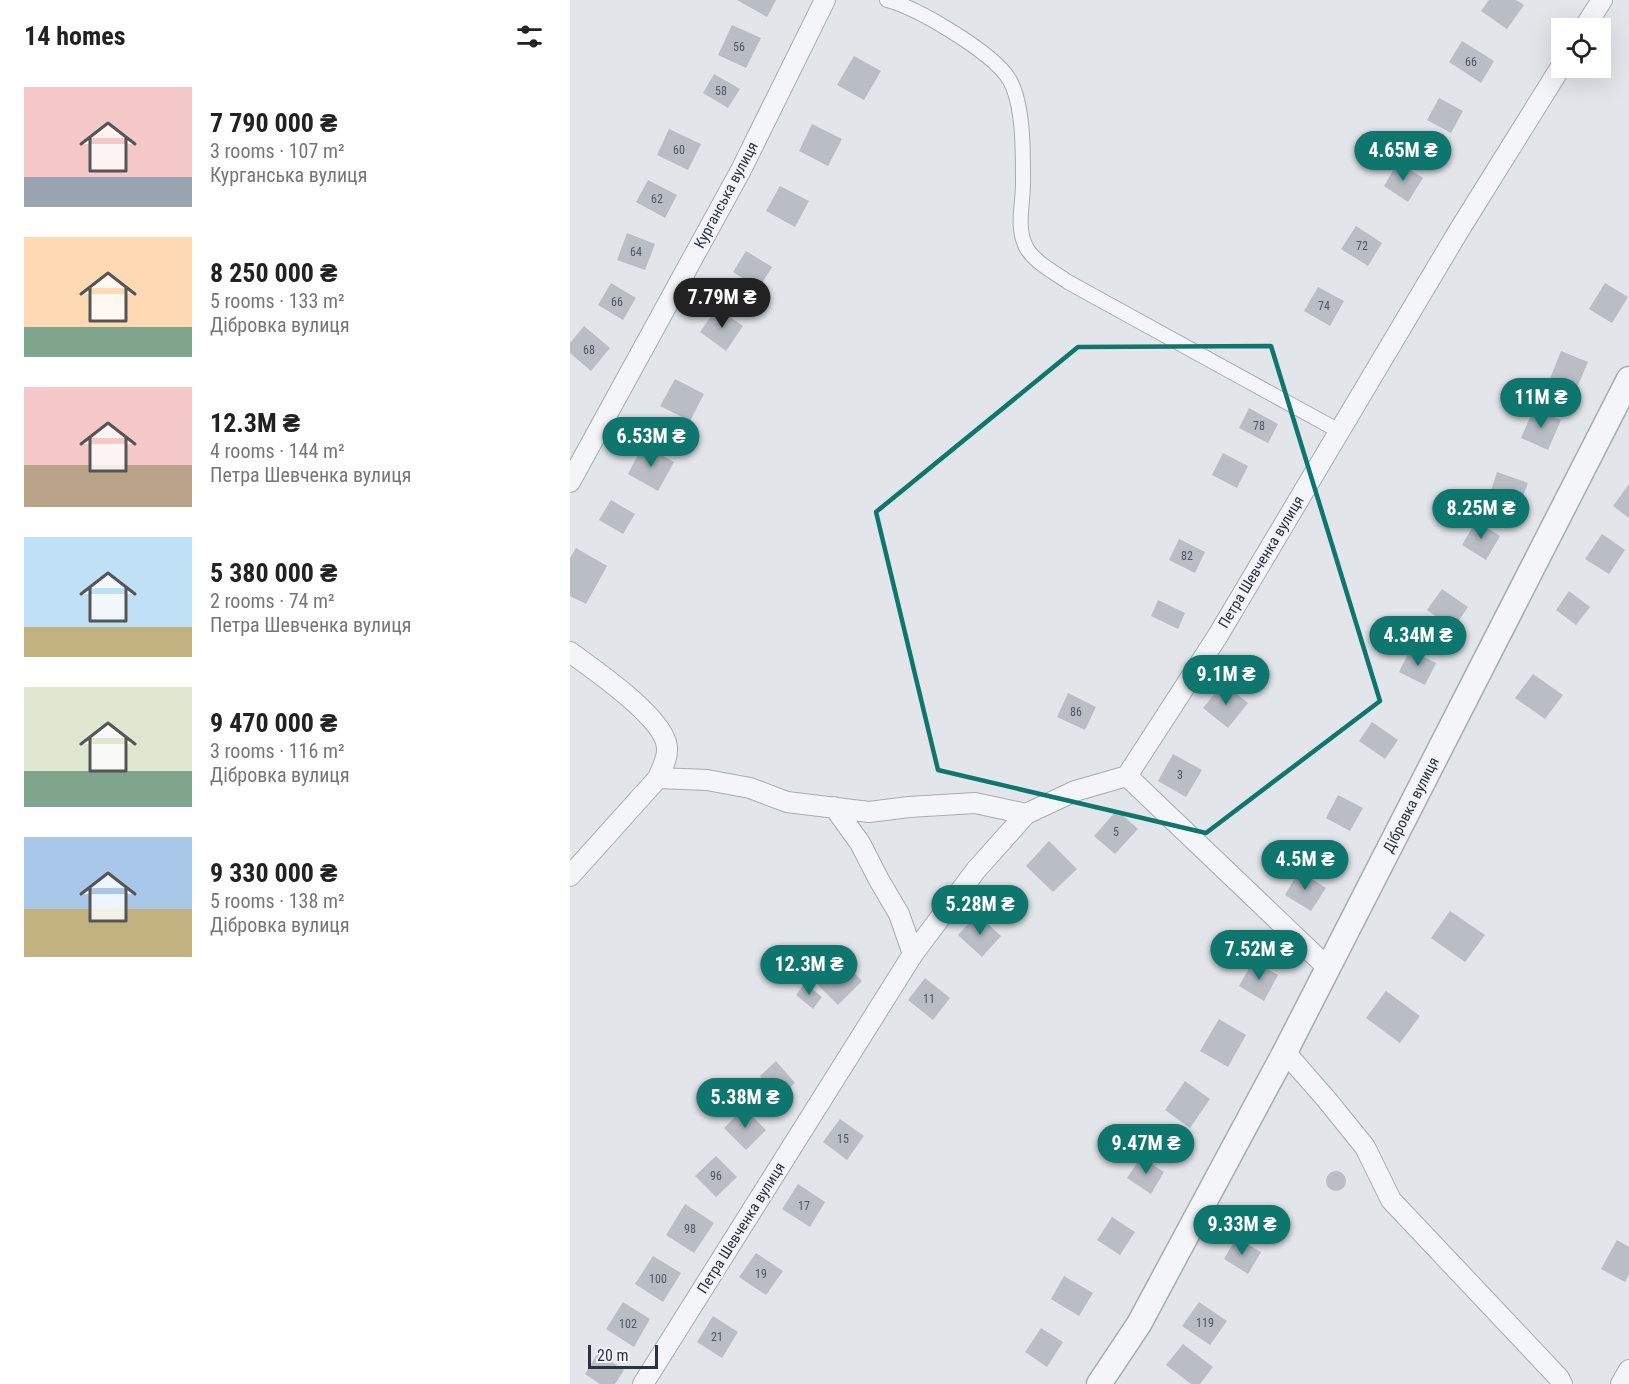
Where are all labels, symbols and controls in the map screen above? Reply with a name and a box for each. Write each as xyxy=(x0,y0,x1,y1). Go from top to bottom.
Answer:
map controls xyxy=(1551,18,1611,78)
button: locate xyxy=(1551,18,1611,78)
icon: filters xyxy=(513,20,546,53)
text: 14 homes xyxy=(24,21,126,51)
house number: 56 xyxy=(733,40,745,54)
house number: 66 xyxy=(1465,55,1477,69)
house number: 58 xyxy=(715,84,727,98)
text: 7 790 000 ₴ xyxy=(210,108,337,138)
icon: home xyxy=(72,111,144,183)
pin: 4.65M ₴ xyxy=(1348,131,1458,182)
text: 4.65M ₴ xyxy=(1368,138,1438,162)
text: 3 rooms · 107 m² xyxy=(210,139,345,163)
street label: Курганська вулиця xyxy=(690,139,762,251)
house number: 60 xyxy=(673,143,685,157)
text: Курганська вулиця xyxy=(210,163,367,187)
house number: 62 xyxy=(651,192,663,206)
house number: 72 xyxy=(1356,239,1368,253)
house number: 64 xyxy=(630,245,642,259)
text: 8 250 000 ₴ xyxy=(210,258,337,288)
icon: home xyxy=(72,261,144,333)
pin: 7.79M ₴ xyxy=(667,278,777,329)
text: 7.79M ₴ xyxy=(687,285,757,309)
text: 5 rooms · 133 m² xyxy=(210,289,345,313)
house number: 66 xyxy=(611,295,623,309)
house number: 74 xyxy=(1318,299,1330,313)
text: Дібровка вулиця xyxy=(210,313,350,337)
house number: 68 xyxy=(583,343,595,357)
pin: 11M ₴ xyxy=(1499,378,1583,429)
text: 11M ₴ xyxy=(1514,385,1568,409)
text: 12.3M ₴ xyxy=(210,408,300,438)
icon: home xyxy=(72,411,144,483)
pin: 6.53M ₴ xyxy=(596,417,706,468)
house number: 78 xyxy=(1253,419,1265,433)
text: 6.53M ₴ xyxy=(616,424,686,448)
text: 4 rooms · 144 m² xyxy=(210,439,345,463)
text: Петра Шевченка вулиця xyxy=(210,463,411,487)
pin: 8.25M ₴ xyxy=(1426,489,1536,540)
street label: Петра Шевченка вулиця xyxy=(1214,493,1308,631)
text: 8.25M ₴ xyxy=(1446,496,1516,520)
house number: 82 xyxy=(1181,549,1193,563)
text: 5 380 000 ₴ xyxy=(210,558,337,588)
icon: home xyxy=(72,561,144,633)
text: 2 rooms · 74 m² xyxy=(210,589,335,613)
text: Петра Шевченка вулиця xyxy=(210,613,411,637)
pin: 4.34M ₴ xyxy=(1363,616,1473,667)
text: 4.34M ₴ xyxy=(1383,623,1453,647)
pin: 9.1M ₴ xyxy=(1177,655,1275,706)
text: 9.1M ₴ xyxy=(1196,662,1256,686)
house number: 86 xyxy=(1070,705,1082,719)
text: 9 470 000 ₴ xyxy=(210,708,337,738)
icon: home xyxy=(72,711,144,783)
text: 3 rooms · 116 m² xyxy=(210,739,345,763)
street label: Дібровка вулиця xyxy=(1379,754,1443,856)
text: Дібровка вулиця xyxy=(210,763,350,787)
house number: 3 xyxy=(1177,768,1183,782)
house number: 5 xyxy=(1113,825,1119,839)
pin: 4.5M ₴ xyxy=(1256,840,1354,891)
text: 4.5M ₴ xyxy=(1275,847,1335,871)
text: 9 330 000 ₴ xyxy=(210,858,337,888)
icon: home xyxy=(72,861,144,933)
pin: 5.28M ₴ xyxy=(925,885,1035,936)
text: 5 rooms · 138 m² xyxy=(210,889,345,913)
text: 5.28M ₴ xyxy=(945,892,1015,916)
text: Дібровка вулиця xyxy=(210,913,350,937)
pin: 7.52M ₴ xyxy=(1204,930,1314,981)
text: 7.52M ₴ xyxy=(1224,937,1294,961)
pin: 12.3M ₴ xyxy=(754,945,864,996)
text: 12.3M ₴ xyxy=(774,952,844,976)
house number: 11 xyxy=(923,992,935,1006)
pin: 5.38M ₴ xyxy=(690,1078,800,1129)
text: 5.38M ₴ xyxy=(710,1085,780,1109)
pin: 9.47M ₴ xyxy=(1091,1124,1201,1175)
text: 9.47M ₴ xyxy=(1111,1131,1181,1155)
house number: 15 xyxy=(837,1132,849,1146)
street label: Петра Шевченка вулиця xyxy=(693,1159,789,1297)
house number: 96 xyxy=(710,1169,722,1183)
house number: 17 xyxy=(798,1199,810,1213)
pin: 9.33M ₴ xyxy=(1187,1205,1297,1256)
text: 9.33M ₴ xyxy=(1207,1212,1277,1236)
house number: 98 xyxy=(684,1222,696,1236)
house number: 19 xyxy=(755,1267,767,1281)
house number: 100 xyxy=(649,1272,667,1286)
house number: 119 xyxy=(1196,1316,1214,1330)
house number: 102 xyxy=(619,1317,637,1331)
house number: 21 xyxy=(711,1330,723,1344)
scale bar xyxy=(588,1342,658,1370)
text: 20 m xyxy=(597,1346,629,1365)

